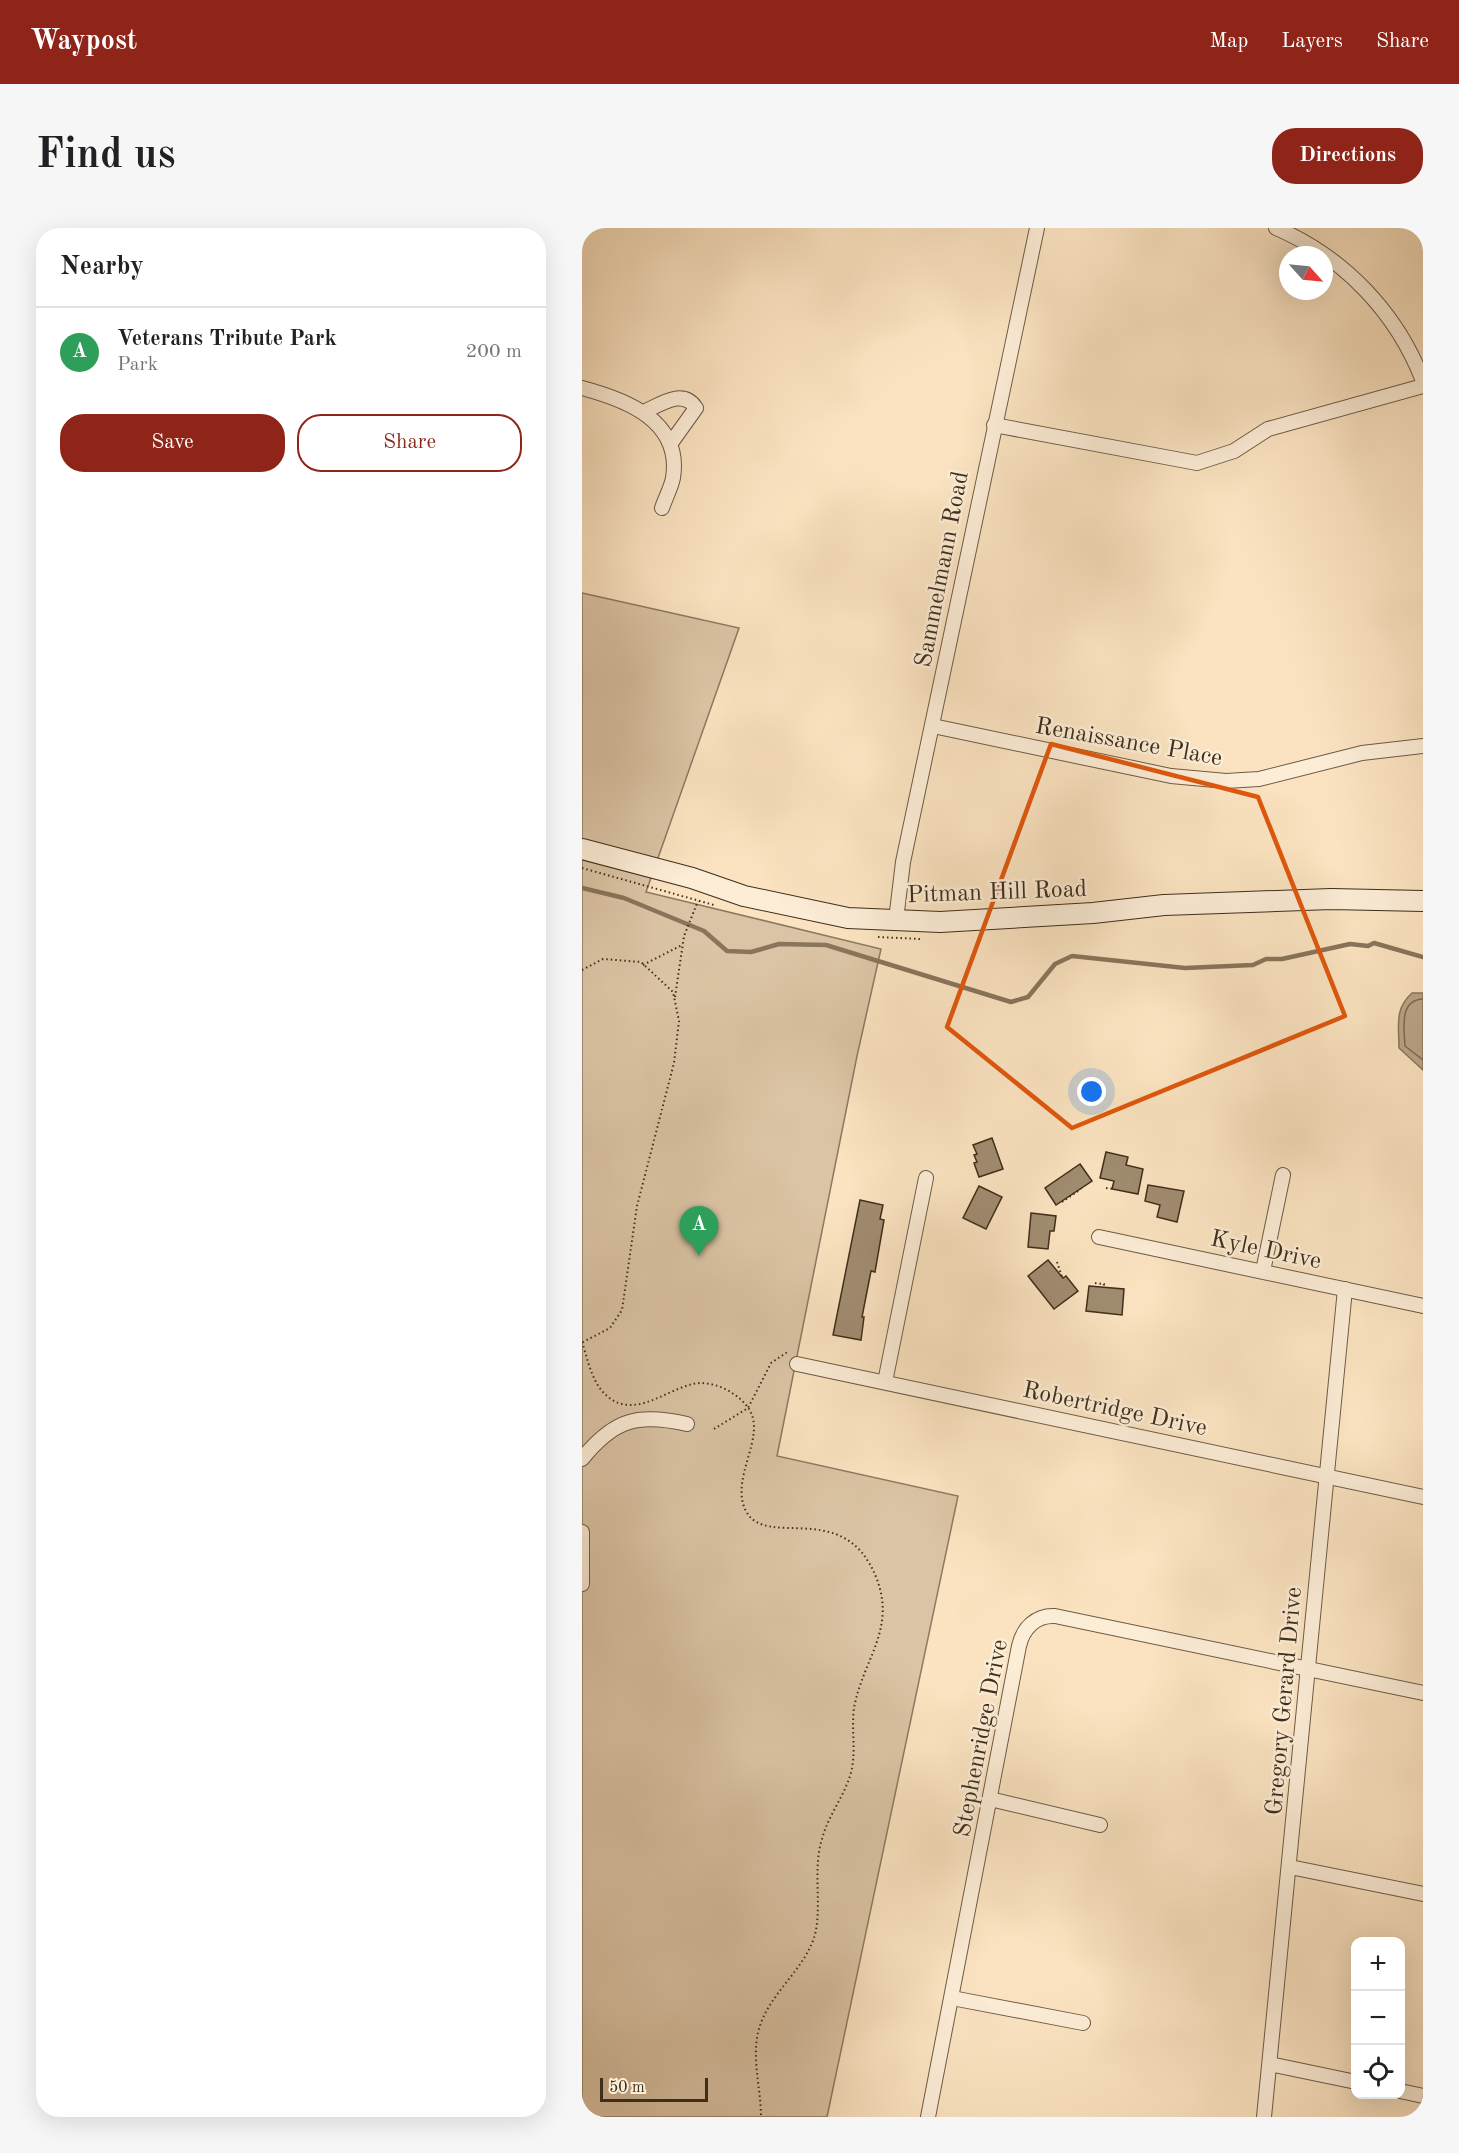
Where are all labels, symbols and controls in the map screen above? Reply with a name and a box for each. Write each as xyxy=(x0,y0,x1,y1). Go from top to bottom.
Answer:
text: Waypost xyxy=(30,28,137,56)
text: Map xyxy=(1209,31,1248,52)
text: Layers xyxy=(1281,31,1343,52)
text: Share xyxy=(1376,31,1429,52)
button: Directions xyxy=(1272,128,1423,184)
text: Find us xyxy=(36,135,175,177)
north arrow xyxy=(1279,246,1333,300)
text: Nearby xyxy=(60,254,144,280)
text: Veterans Tribute Park xyxy=(117,328,337,350)
text: A xyxy=(72,342,87,362)
text: 200 m xyxy=(466,342,522,362)
text: Park xyxy=(117,355,158,375)
button: Save xyxy=(60,414,285,472)
button: Share xyxy=(297,414,522,472)
street label: Sammelmann Road xyxy=(912,469,974,670)
street label: Renaissance Place xyxy=(1033,715,1224,771)
street label: Pitman Hill Road xyxy=(907,878,1088,908)
your location xyxy=(1077,1077,1106,1106)
pin: A xyxy=(680,1206,718,1256)
street label: Kyle Drive xyxy=(1208,1227,1323,1274)
street label: Robertridge Drive xyxy=(1020,1379,1209,1441)
street label: Gregory Gerard Drive xyxy=(1263,1586,1307,1816)
street label: Stephenridge Drive xyxy=(951,1637,1013,1839)
map controls xyxy=(1351,1937,1405,2099)
button: + xyxy=(1351,1937,1405,1991)
button: − xyxy=(1351,1991,1405,2045)
button: locate xyxy=(1351,2045,1405,2099)
scale bar xyxy=(600,2075,708,2102)
text: 50 m xyxy=(609,2080,645,2096)

